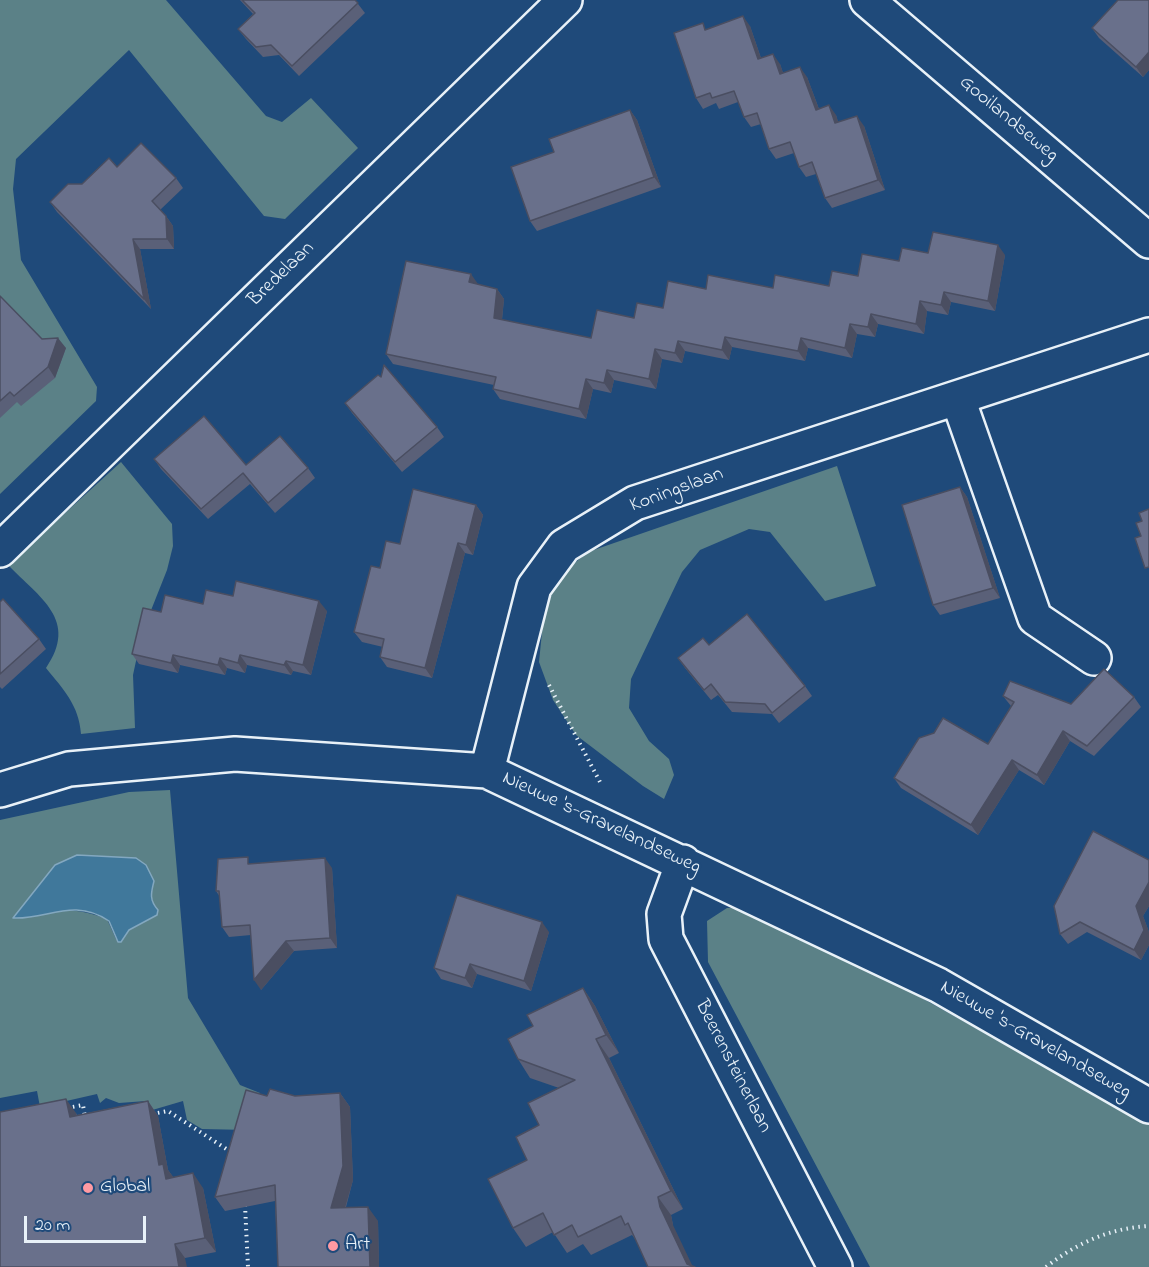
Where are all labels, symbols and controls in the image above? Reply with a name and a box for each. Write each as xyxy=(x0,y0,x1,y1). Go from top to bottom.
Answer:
street label: Gooilandseweg xyxy=(953,71,1063,169)
street label: Bredelaan xyxy=(244,237,320,313)
street label: Koningslaan xyxy=(627,463,727,519)
street label: Nieuwe 's-Gravelandseweg xyxy=(498,767,704,881)
street label: Nieuwe 's-Gravelandseweg xyxy=(935,976,1135,1106)
street label: Beerensteinerlaan xyxy=(688,997,776,1137)
place label: Global xyxy=(100,1176,150,1200)
marker: Global xyxy=(81,1181,95,1195)
scale bar xyxy=(27,1204,148,1242)
text: 20 m xyxy=(35,1213,70,1239)
place label: Art xyxy=(345,1234,370,1258)
marker: Art xyxy=(326,1239,340,1253)

